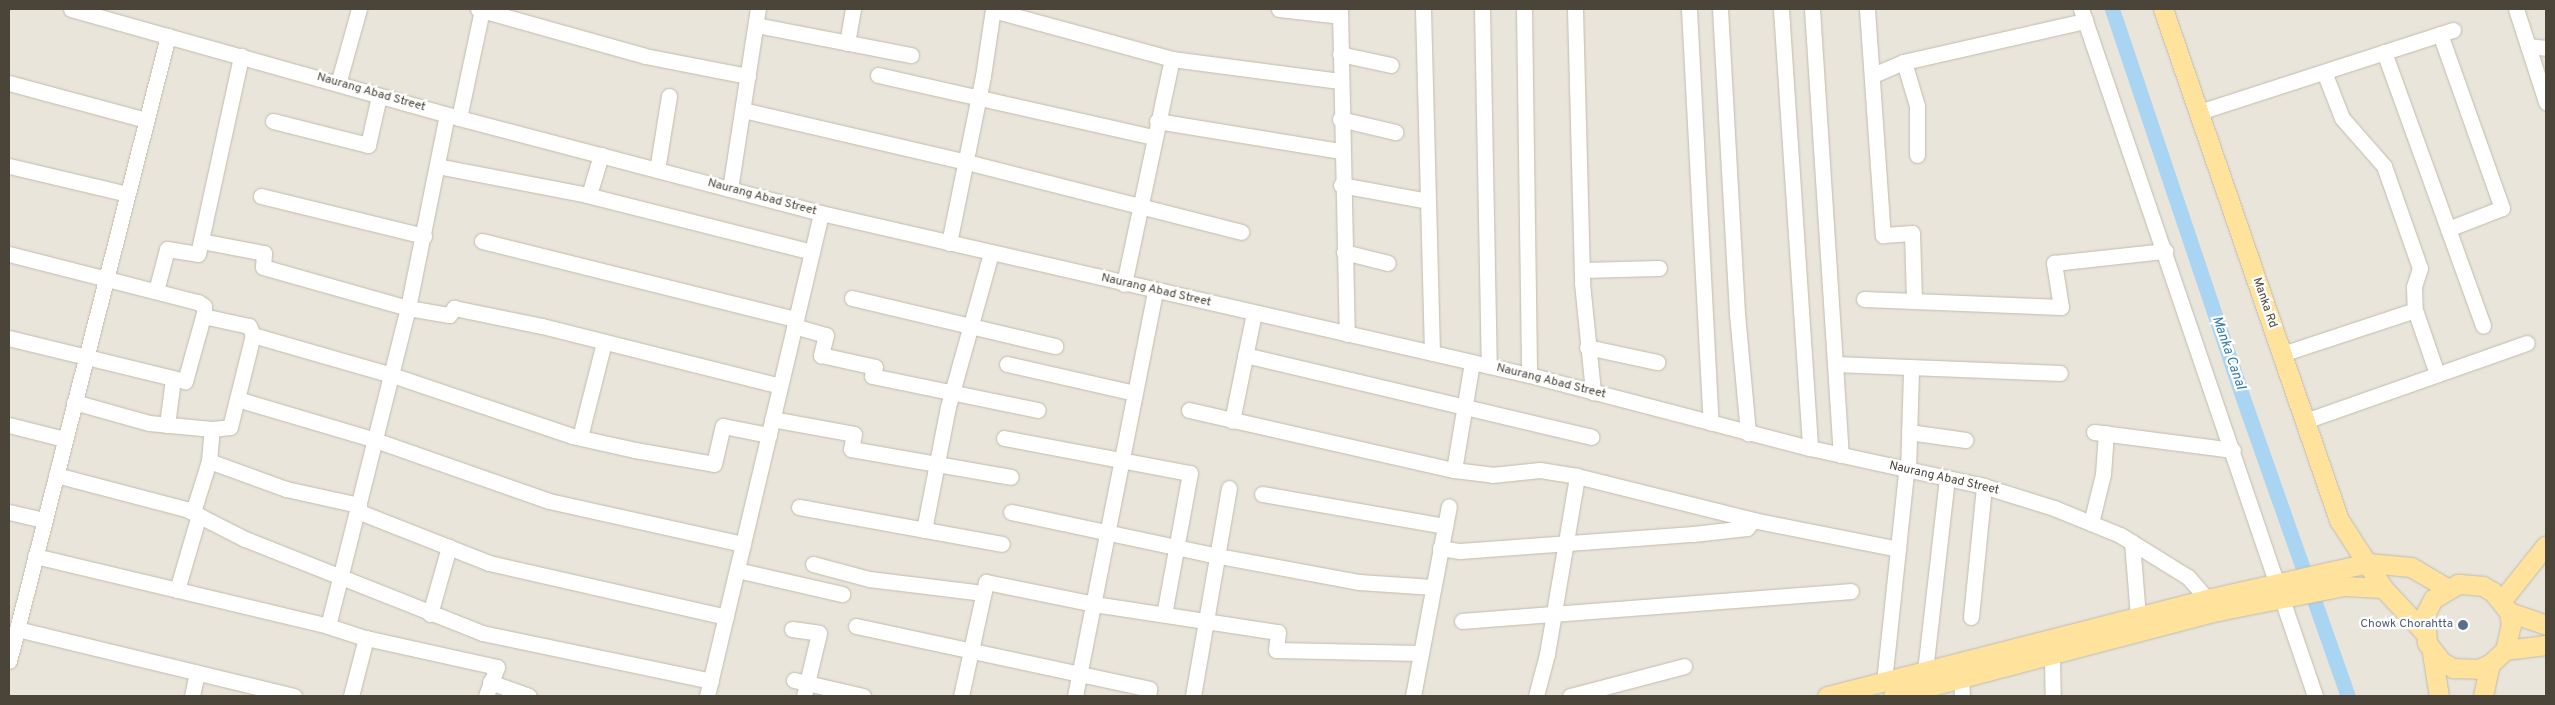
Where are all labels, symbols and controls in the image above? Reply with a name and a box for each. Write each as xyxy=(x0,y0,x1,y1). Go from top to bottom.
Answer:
street label: Naurang Abad Street xyxy=(315,71,427,115)
street label: Naurang Abad Street xyxy=(706,176,818,220)
street label: Naurang Abad Street xyxy=(1099,271,1213,311)
street label: Manka Rd xyxy=(2249,276,2279,330)
water label: Manka Canal xyxy=(2208,314,2248,392)
street label: Naurang Abad Street xyxy=(1495,361,1607,403)
street label: Naurang Abad Street xyxy=(1887,459,2001,499)
place label: Chowk Chorahtta xyxy=(2360,618,2453,632)
marker: Chowk Chorahtta xyxy=(2457,619,2469,631)

